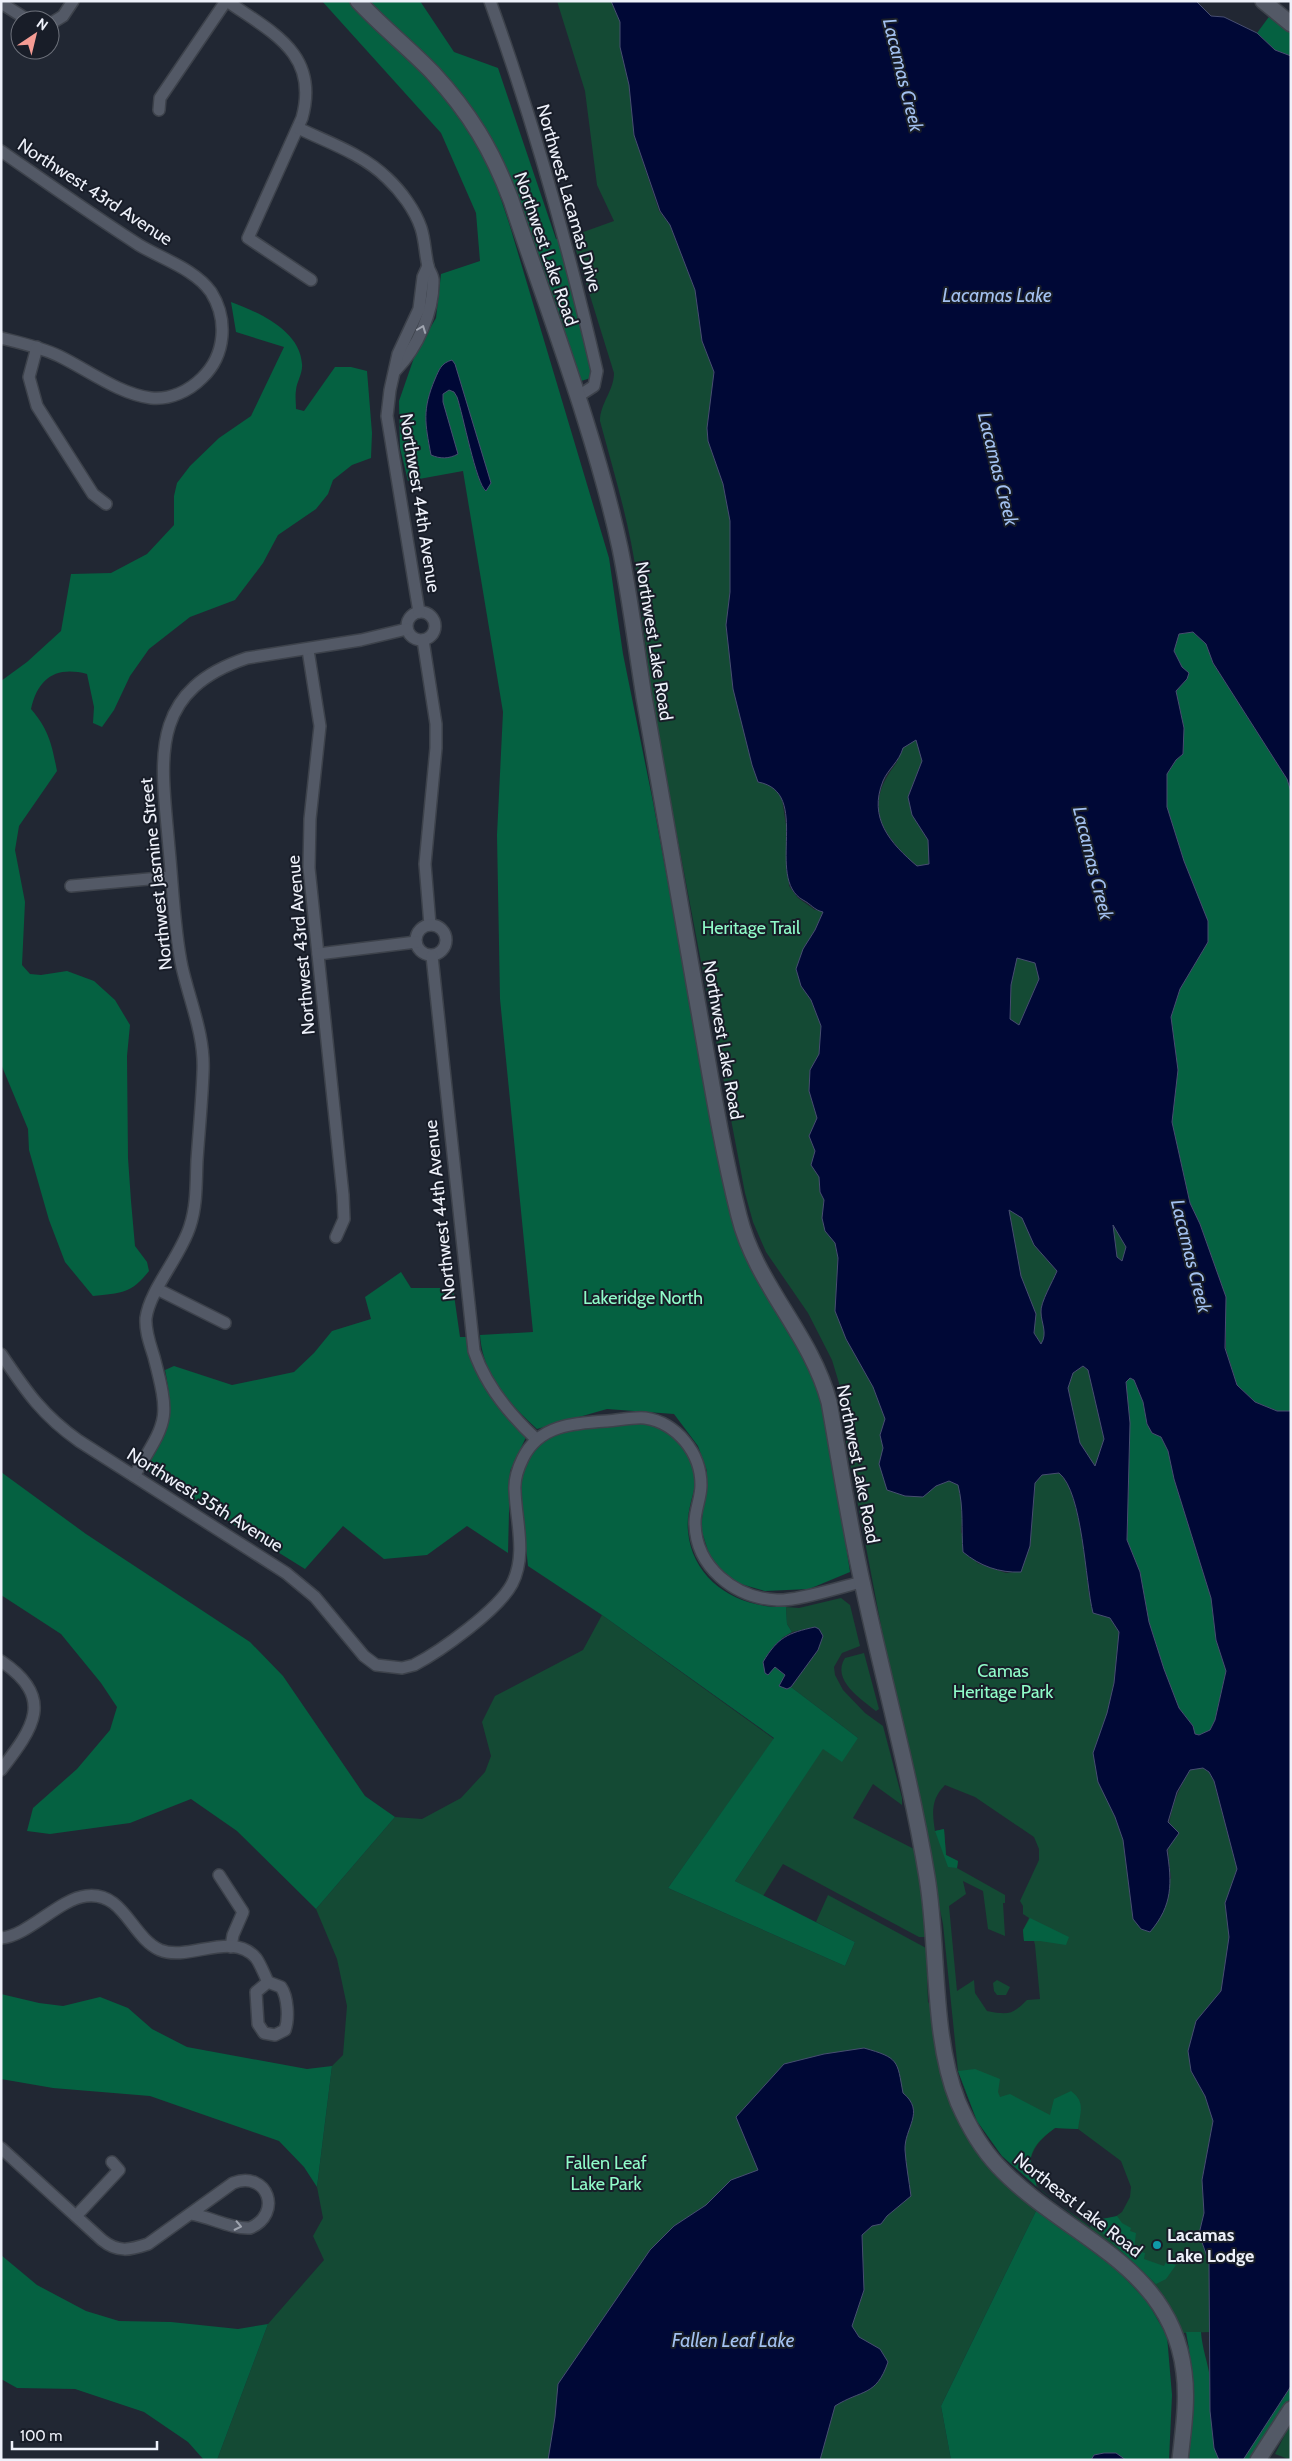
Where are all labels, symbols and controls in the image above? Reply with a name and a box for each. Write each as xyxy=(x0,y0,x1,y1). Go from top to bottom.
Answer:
north arrow xyxy=(10,10,60,60)
text: N xyxy=(33,14,52,35)
water label: Lacamas Creek xyxy=(878,16,928,135)
street label: Northwest Lacamas Drive xyxy=(532,102,606,294)
street label: Northwest 43rd Avenue xyxy=(13,134,177,250)
street label: Northwest Lake Road xyxy=(509,169,583,329)
water label: Lacamas Lake xyxy=(942,284,1052,307)
one-way arrow xyxy=(416,326,426,334)
water label: Lacamas Creek xyxy=(973,410,1023,529)
street label: Northwest 44th Avenue xyxy=(395,412,445,594)
street label: Northwest Lake Road xyxy=(631,560,677,722)
street label: Northwest Jasmine Street xyxy=(135,777,177,971)
water label: Lacamas Creek xyxy=(1068,804,1118,923)
street label: Northwest 43rd Avenue xyxy=(282,854,320,1036)
park label: Heritage Trail xyxy=(702,917,801,939)
street label: Northwest Lake Road xyxy=(698,959,748,1121)
street label: Northwest 44th Avenue xyxy=(420,1119,460,1301)
water label: Lacamas Creek xyxy=(1166,1197,1216,1316)
park label: Lakeridge North xyxy=(583,1287,703,1309)
street label: Northwest Lake Road xyxy=(832,1383,884,1545)
street label: Northwest 35th Avenue xyxy=(123,1443,287,1557)
park label: Camas Heritage Park xyxy=(953,1660,1054,1703)
street label: Northeast Lake Road xyxy=(1009,2148,1147,2262)
park label: Fallen Leaf Lake Park xyxy=(565,2152,647,2195)
one-way arrow xyxy=(234,2221,243,2231)
place label: Lacamas Lake Lodge xyxy=(1167,2224,1254,2267)
marker: Lacamas Lake Lodge xyxy=(1151,2239,1163,2251)
water label: Fallen Leaf Lake xyxy=(672,2329,795,2352)
scale bar xyxy=(12,2418,158,2450)
text: 100 m xyxy=(20,2427,62,2445)

